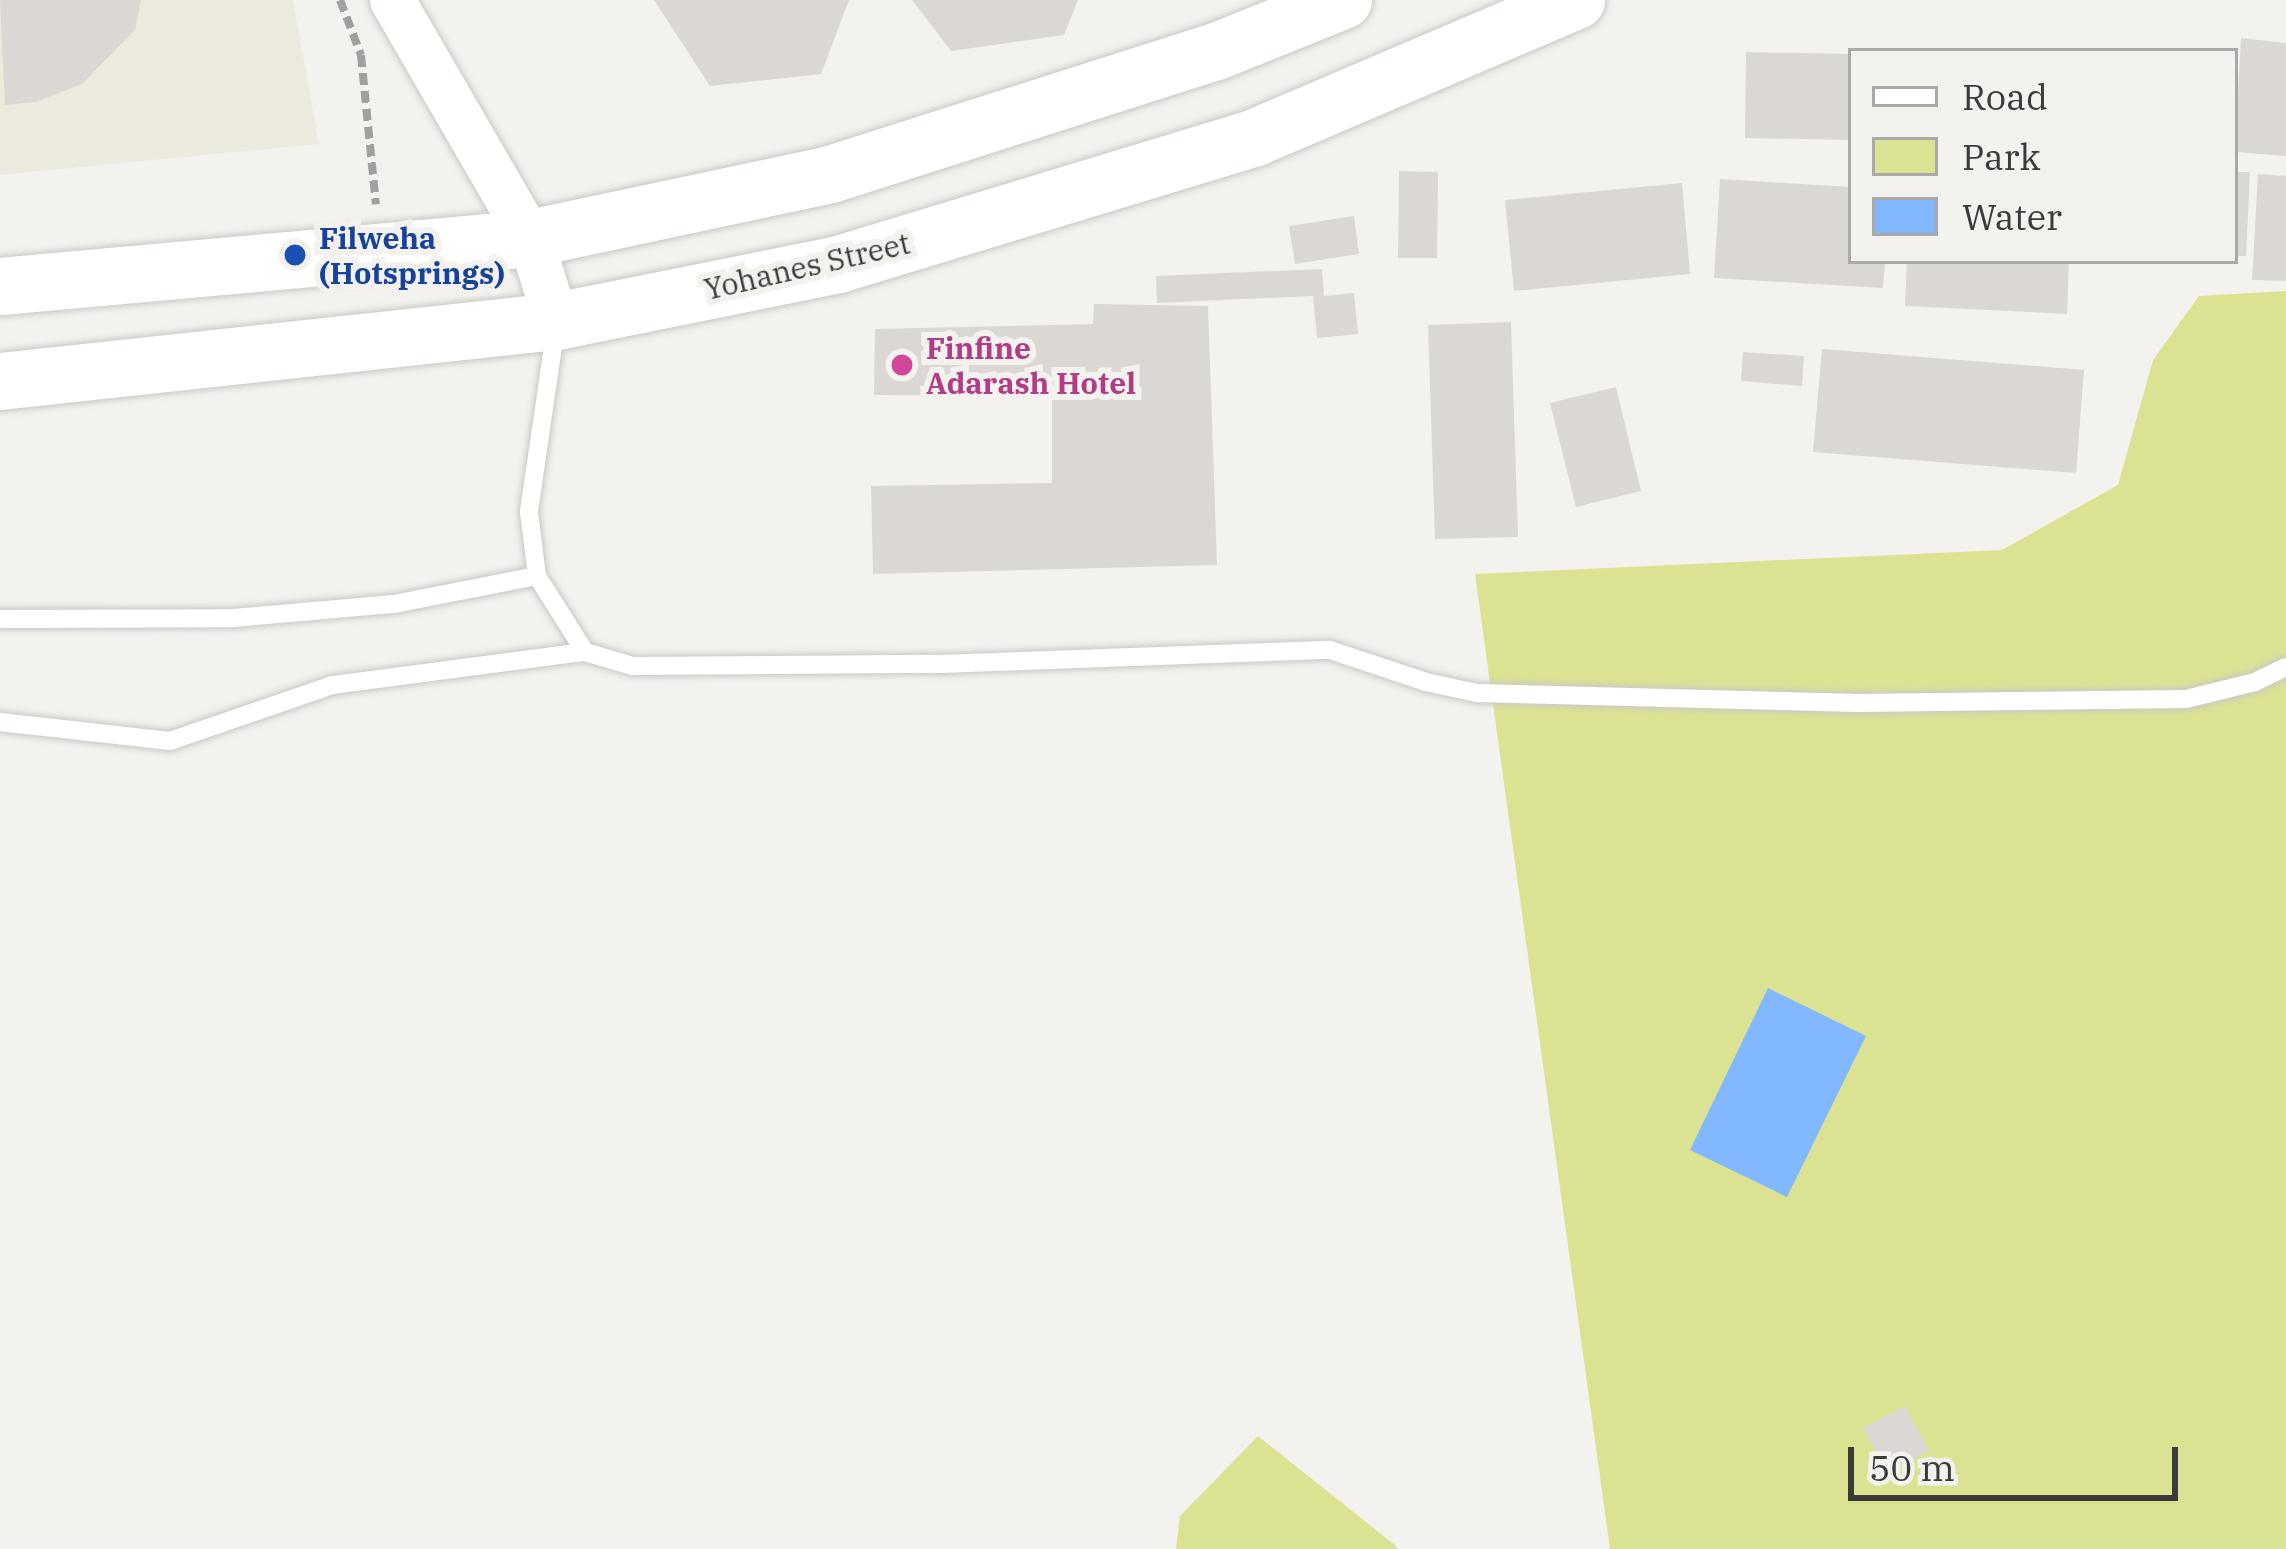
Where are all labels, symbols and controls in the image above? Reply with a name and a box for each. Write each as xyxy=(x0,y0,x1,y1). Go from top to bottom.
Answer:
legend xyxy=(1848,48,2238,264)
text: Road xyxy=(1962,73,2048,120)
text: Park xyxy=(1962,133,2041,180)
text: Water xyxy=(1962,193,2062,240)
place label: Filweha (Hotsprings) xyxy=(319,220,505,290)
street label: Yohanes Street xyxy=(701,225,913,307)
marker: Filweha (Hotsprings) xyxy=(282,242,308,268)
place label: Finfine Adarash Hotel xyxy=(926,330,1136,400)
marker: Finfine Adarash Hotel xyxy=(889,352,915,378)
scale bar xyxy=(1854,1423,2184,1497)
text: 50 m xyxy=(1869,1444,1955,1491)

